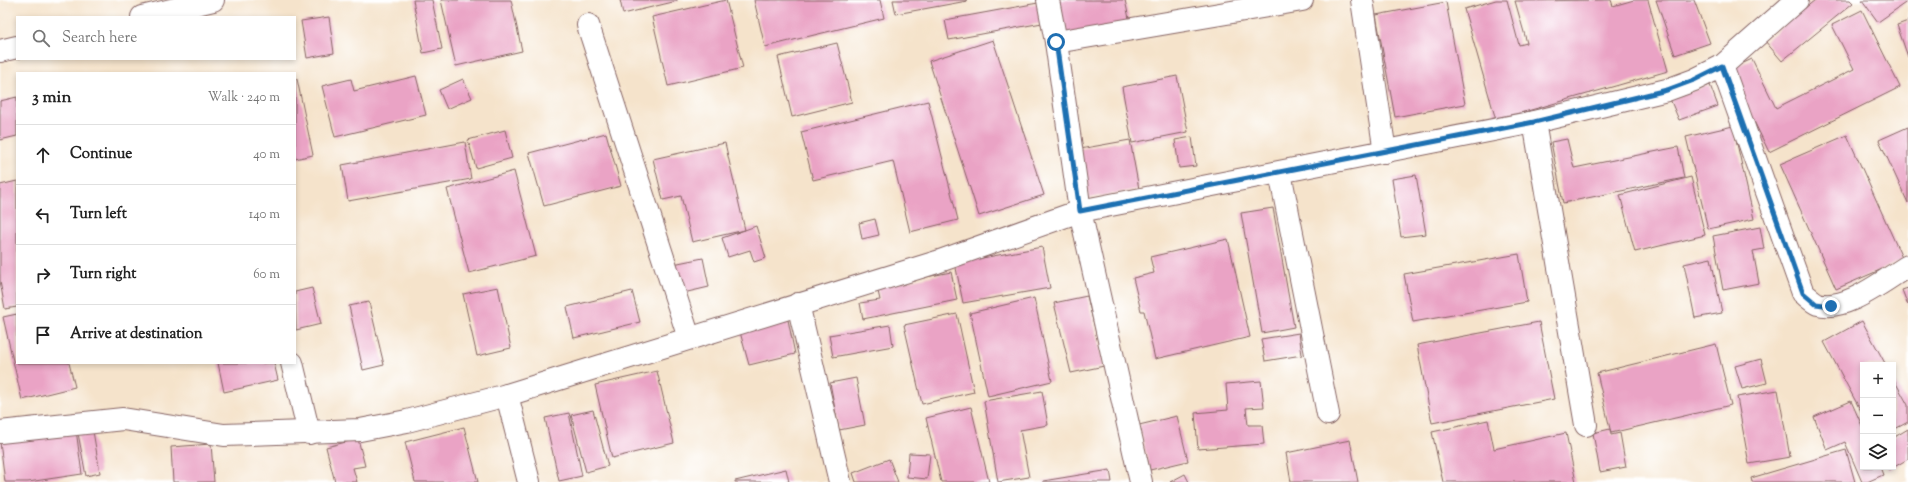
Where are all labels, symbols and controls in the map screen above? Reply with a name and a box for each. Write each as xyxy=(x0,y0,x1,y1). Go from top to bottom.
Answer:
search box xyxy=(16,16,296,60)
icon: search xyxy=(30,27,52,49)
text: Search here xyxy=(62,28,137,49)
route start xyxy=(1047,33,1065,51)
text: 3 min xyxy=(32,86,71,110)
text: Walk · 240 m xyxy=(208,89,280,107)
icon: ahead xyxy=(32,144,54,166)
text: Continue xyxy=(70,144,132,165)
text: 40 m xyxy=(253,146,280,164)
icon: left xyxy=(32,204,54,226)
text: Turn left xyxy=(70,204,127,225)
text: 140 m xyxy=(249,206,280,224)
icon: right xyxy=(32,264,54,286)
text: Turn right xyxy=(70,264,136,285)
text: 60 m xyxy=(253,266,280,284)
route end xyxy=(1822,297,1840,315)
icon: arrive xyxy=(32,324,54,346)
text: Arrive at destination xyxy=(70,324,203,345)
map controls xyxy=(1860,362,1896,470)
button: + xyxy=(1860,362,1896,398)
button: − xyxy=(1860,398,1896,434)
button: layers xyxy=(1860,434,1896,470)

